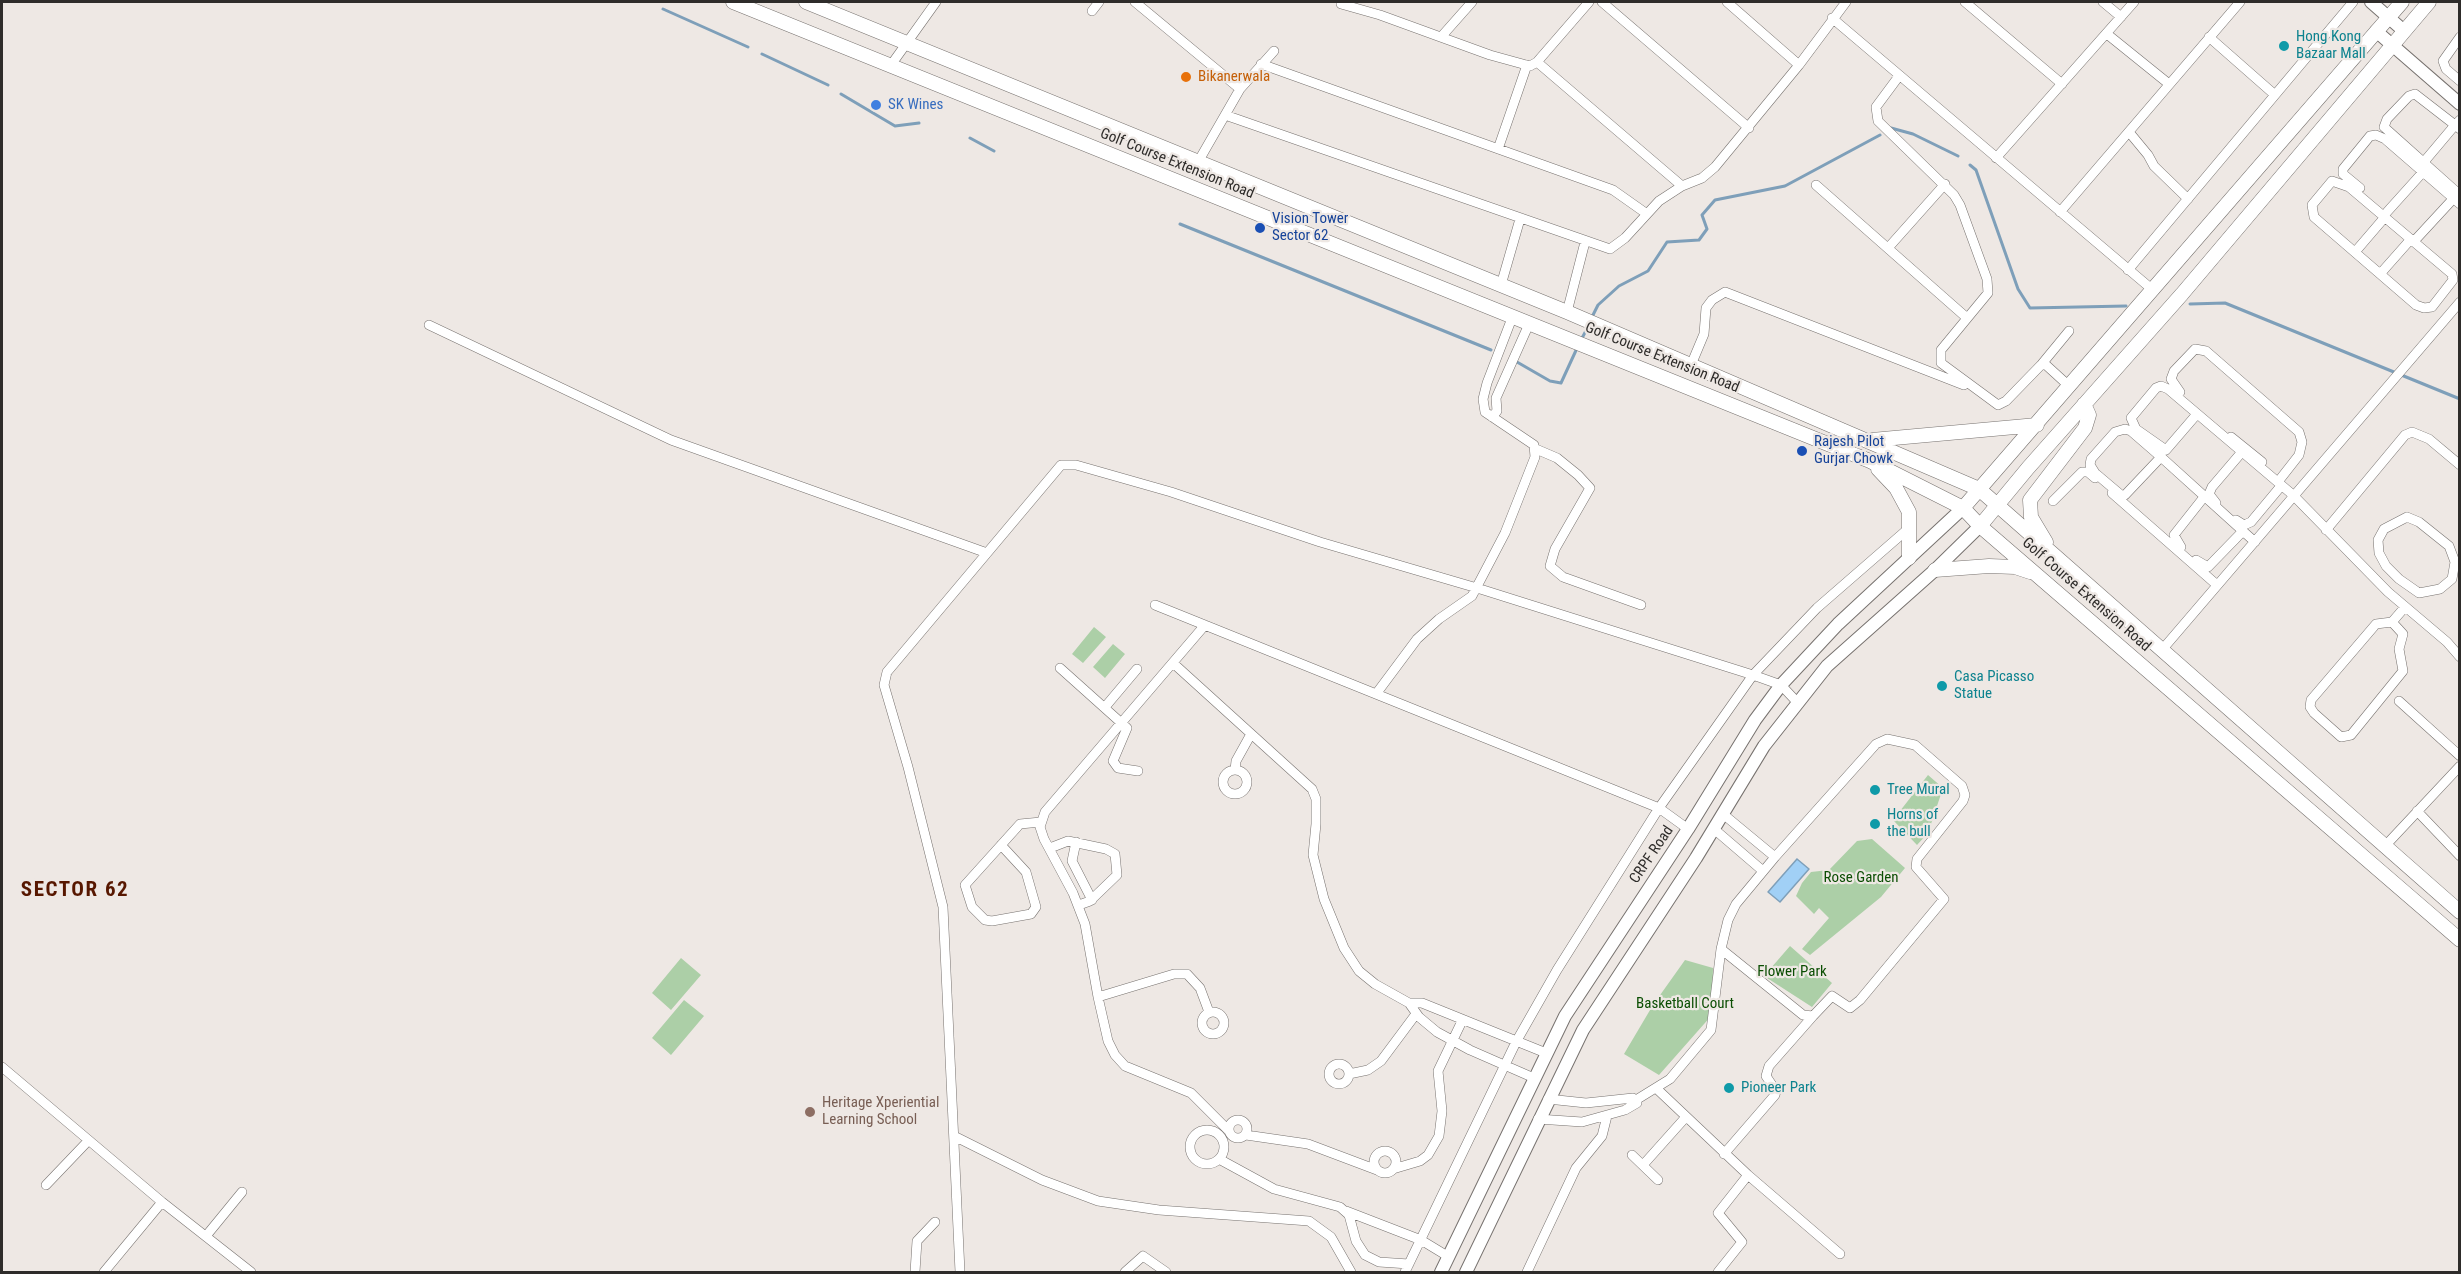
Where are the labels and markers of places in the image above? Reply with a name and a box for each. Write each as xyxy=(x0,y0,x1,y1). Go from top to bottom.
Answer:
place label: Hong Kong Bazaar Mall xyxy=(2296,28,2366,63)
marker: Hong Kong Bazaar Mall xyxy=(2277,39,2291,53)
place label: Bikanerwala xyxy=(1198,68,1270,86)
marker: Bikanerwala xyxy=(1179,70,1193,84)
place label: SK Wines xyxy=(888,96,943,114)
marker: SK Wines xyxy=(869,98,883,112)
place label: Vision Tower Sector 62 xyxy=(1272,210,1348,245)
marker: Vision Tower Sector 62 xyxy=(1253,221,1267,235)
place label: Rajesh Pilot Gurjar Chowk xyxy=(1814,433,1893,468)
marker: Rajesh Pilot Gurjar Chowk xyxy=(1795,444,1809,458)
place label: Casa Picasso Statue xyxy=(1954,668,2034,703)
marker: Casa Picasso Statue xyxy=(1935,679,1949,693)
place label: Tree Mural xyxy=(1887,781,1950,799)
marker: Tree Mural xyxy=(1868,783,1882,797)
place label: Horns of the bull xyxy=(1887,806,1938,841)
marker: Horns of the bull xyxy=(1868,817,1882,831)
place label: Pioneer Park xyxy=(1741,1079,1816,1097)
marker: Pioneer Park xyxy=(1722,1081,1736,1095)
place label: Heritage Xperiential Learning School xyxy=(822,1094,939,1129)
marker: Heritage Xperiential Learning School xyxy=(803,1105,817,1119)

